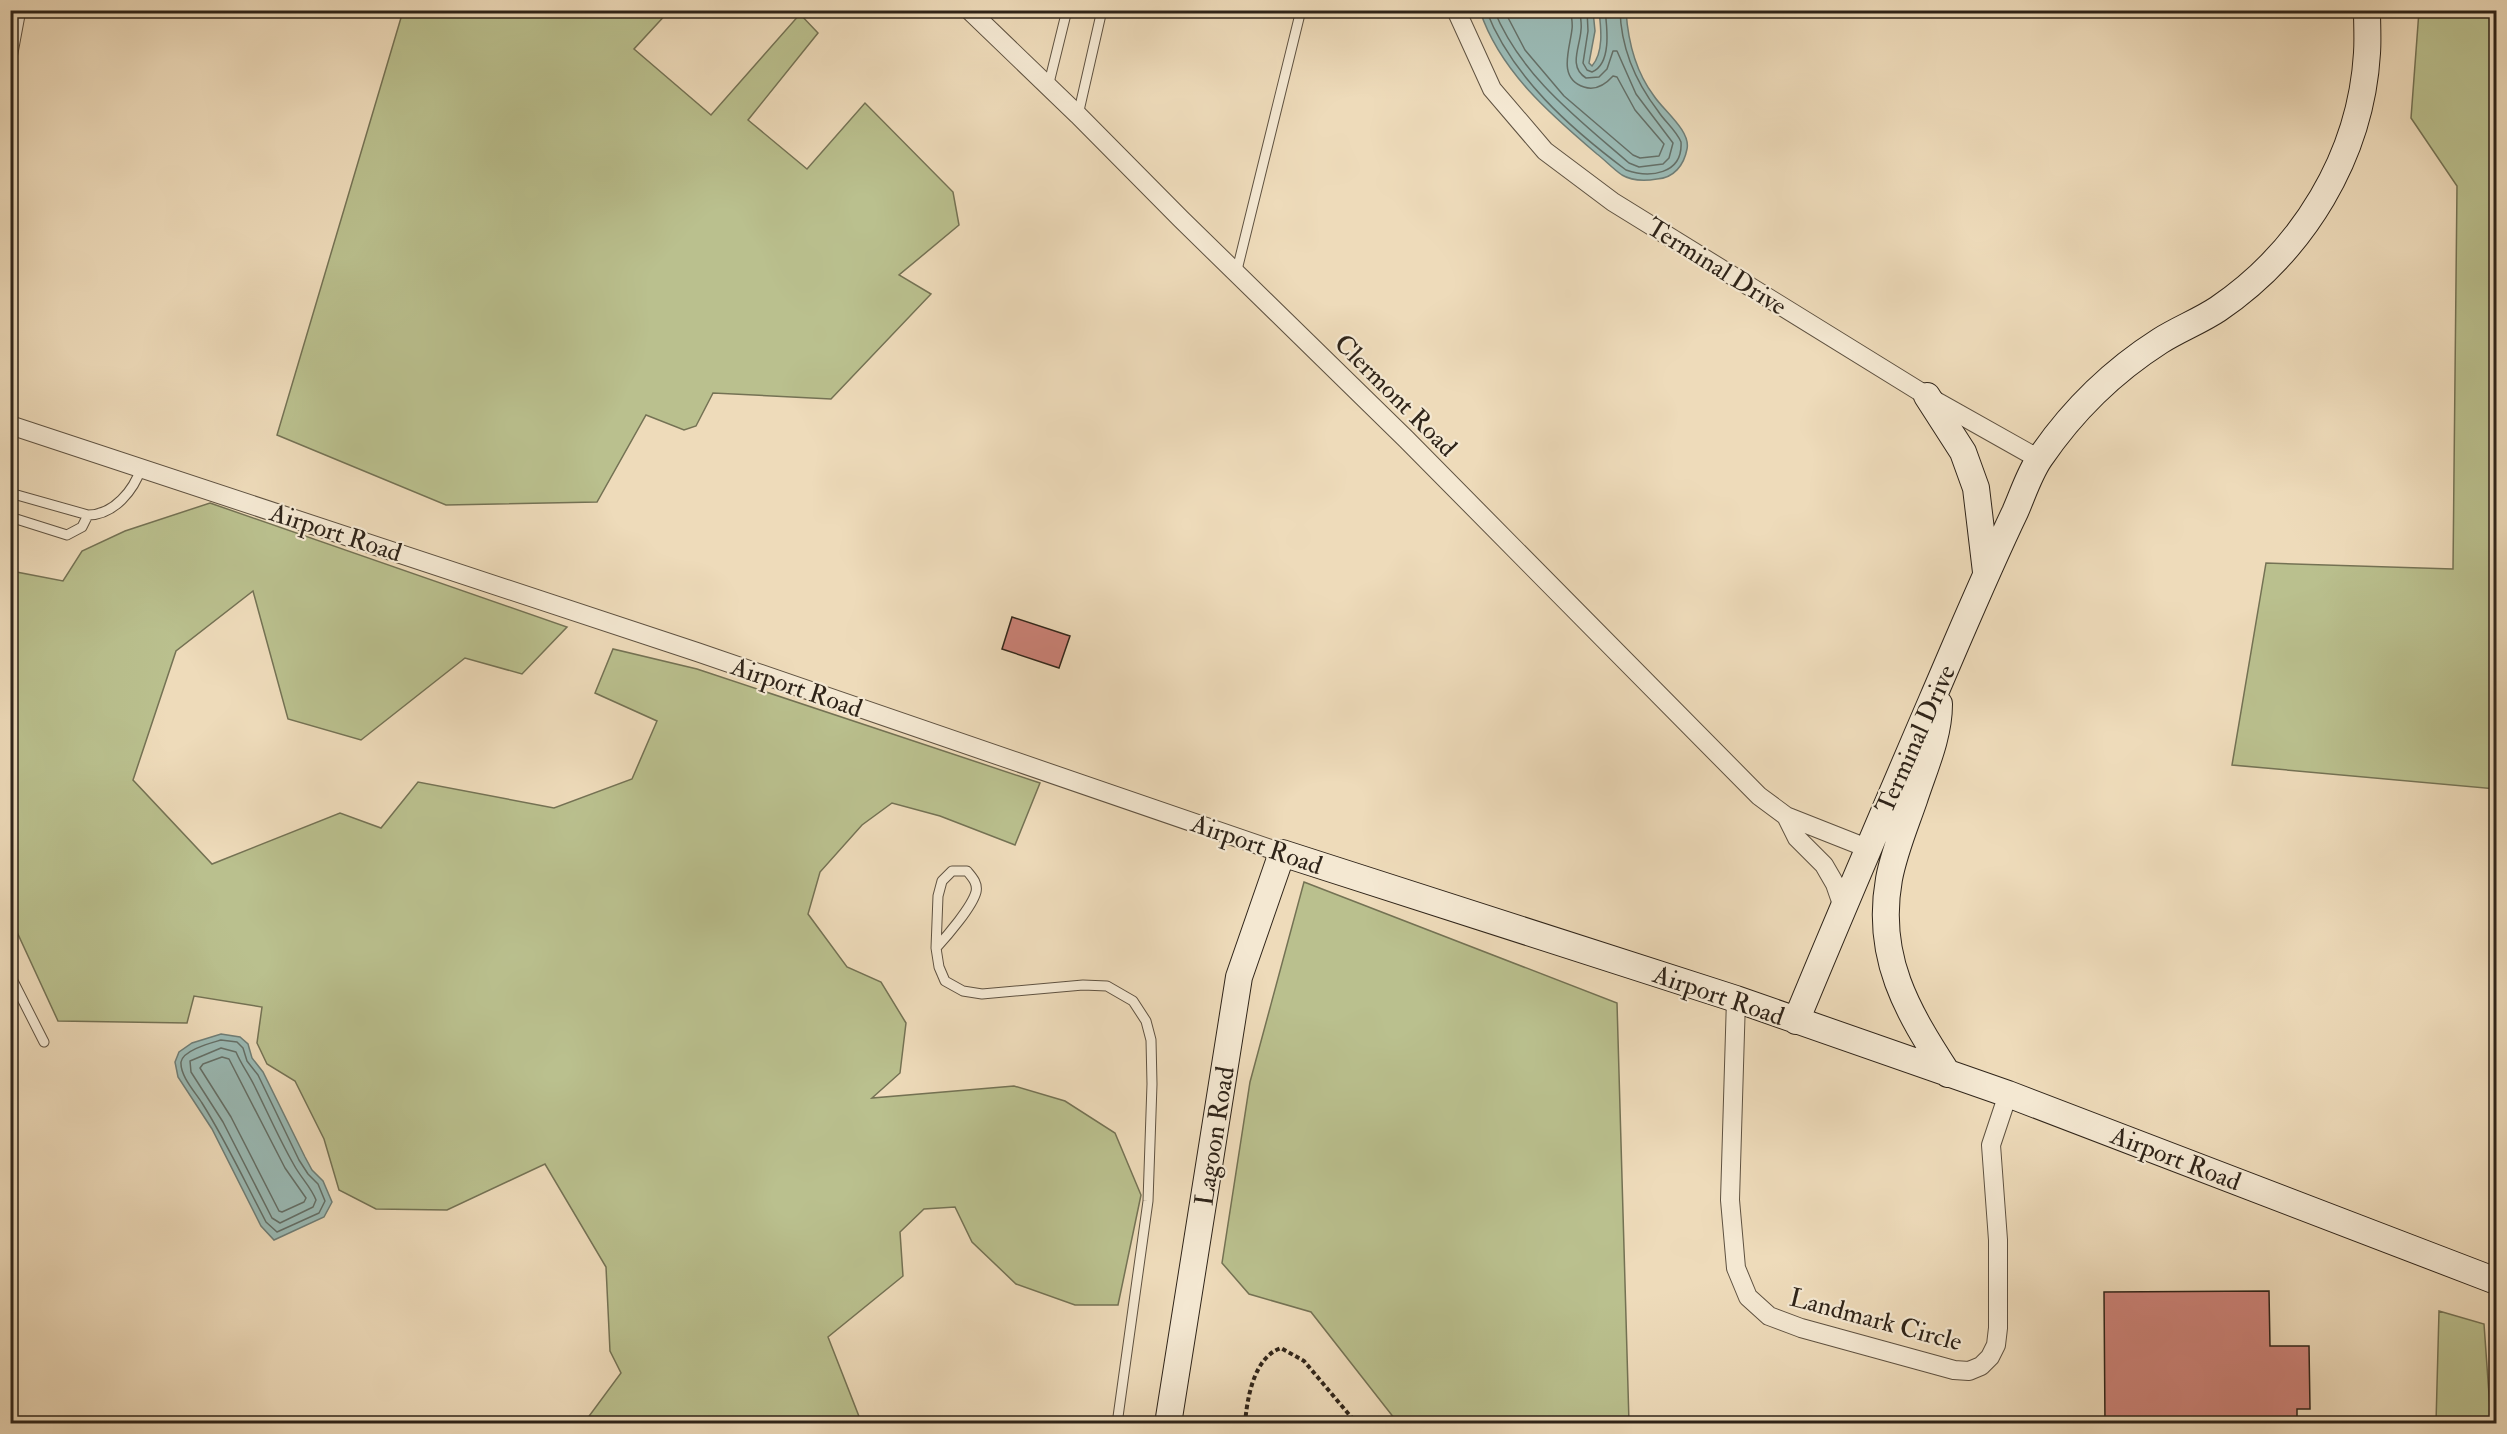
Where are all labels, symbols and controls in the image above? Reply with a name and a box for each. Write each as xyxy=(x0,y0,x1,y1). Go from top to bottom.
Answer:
street label: Terminal Drive xyxy=(1640,211,1793,323)
street label: Clermont Road xyxy=(1327,328,1463,464)
street label: Airport Road xyxy=(264,496,406,570)
street label: Airport Road xyxy=(726,650,867,726)
street label: Terminal Drive xyxy=(1869,660,1963,819)
street label: Airport Road xyxy=(1186,807,1327,883)
street label: Airport Road xyxy=(1648,958,1789,1034)
street label: Lagoon Road xyxy=(1188,1064,1242,1208)
street label: Airport Road xyxy=(2105,1119,2245,1199)
street label: Landmark Circle xyxy=(1786,1282,1966,1358)

